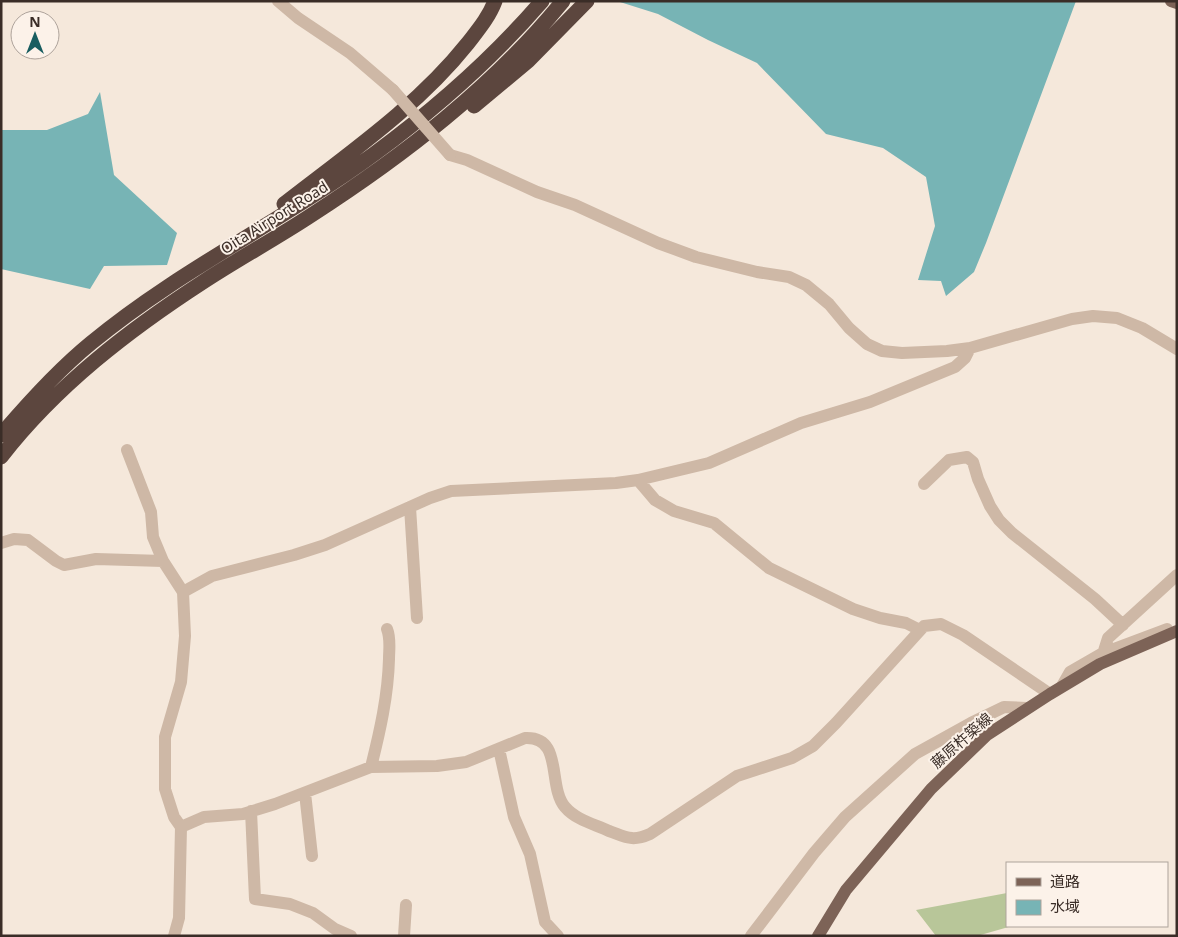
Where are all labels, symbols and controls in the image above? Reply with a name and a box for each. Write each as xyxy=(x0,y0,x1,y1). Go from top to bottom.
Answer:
north arrow xyxy=(10,10,60,60)
text: N xyxy=(29,12,41,31)
street label: Oita Airport Road xyxy=(217,176,331,258)
street label: 藤原杵築線 xyxy=(926,708,996,772)
legend xyxy=(1006,862,1168,927)
text: 道路 xyxy=(1050,871,1080,891)
text: 水域 xyxy=(1050,896,1080,916)

